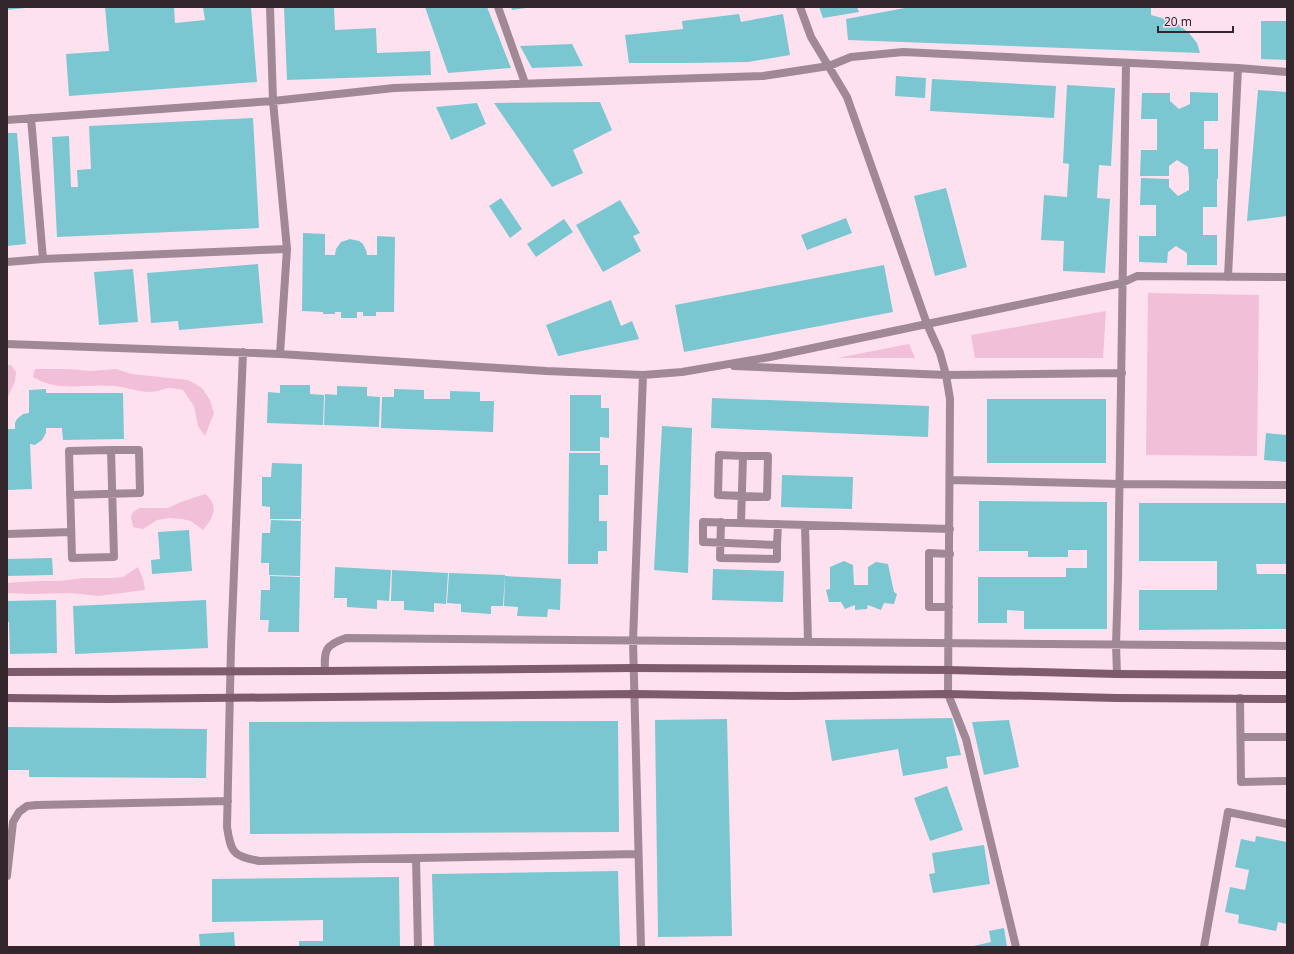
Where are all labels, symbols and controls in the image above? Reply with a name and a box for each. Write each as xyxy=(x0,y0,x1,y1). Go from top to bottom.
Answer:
scale bar xyxy=(1158,8,1233,34)
text: 20 m xyxy=(1164,13,1192,30)

